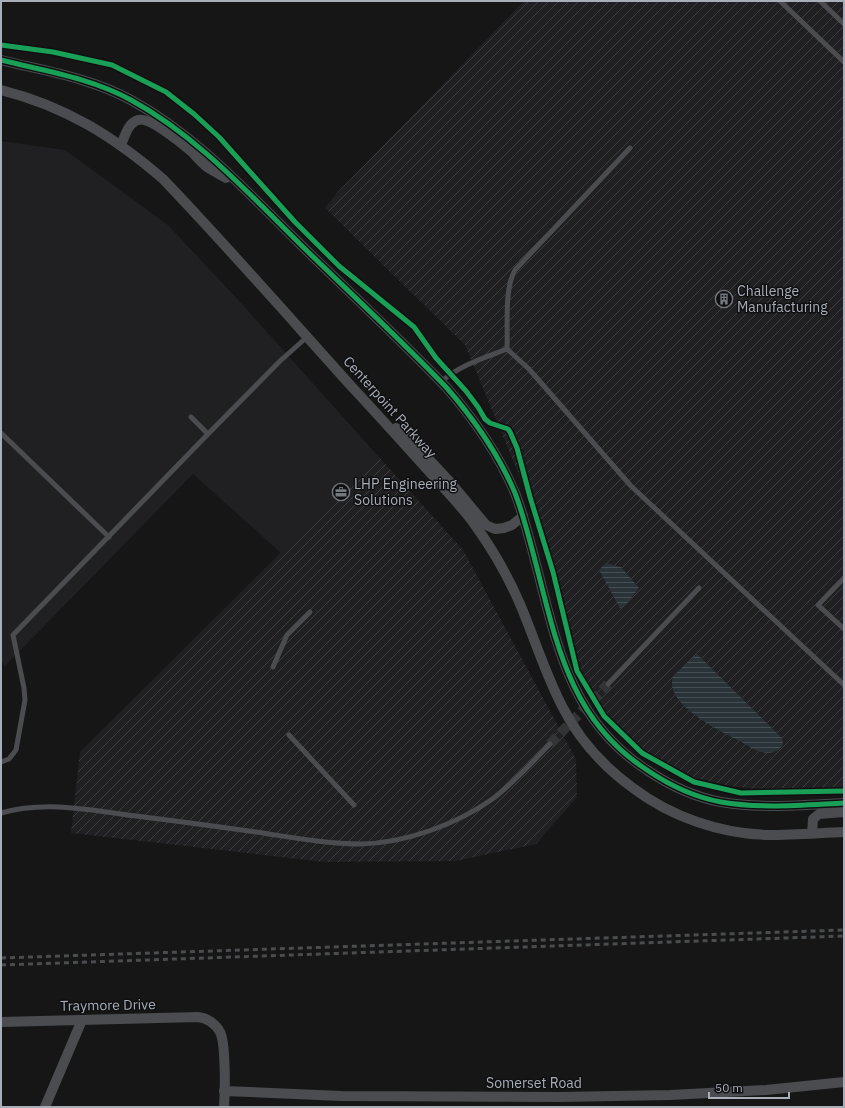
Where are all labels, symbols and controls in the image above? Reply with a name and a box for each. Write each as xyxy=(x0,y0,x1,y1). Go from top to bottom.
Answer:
place label: Challenge Manufacturing xyxy=(737,282,828,316)
building icon: Challenge Manufacturing xyxy=(714,289,734,309)
street label: Centerpoint Parkway xyxy=(339,352,441,462)
place label: LHP Engineering Solutions xyxy=(354,475,458,509)
office icon: LHP Engineering Solutions xyxy=(331,482,351,502)
street label: Traymore Drive xyxy=(60,995,156,1015)
street label: Somerset Road xyxy=(486,1074,582,1092)
scale bar xyxy=(709,1074,789,1100)
text: 50 m xyxy=(715,1080,743,1095)

